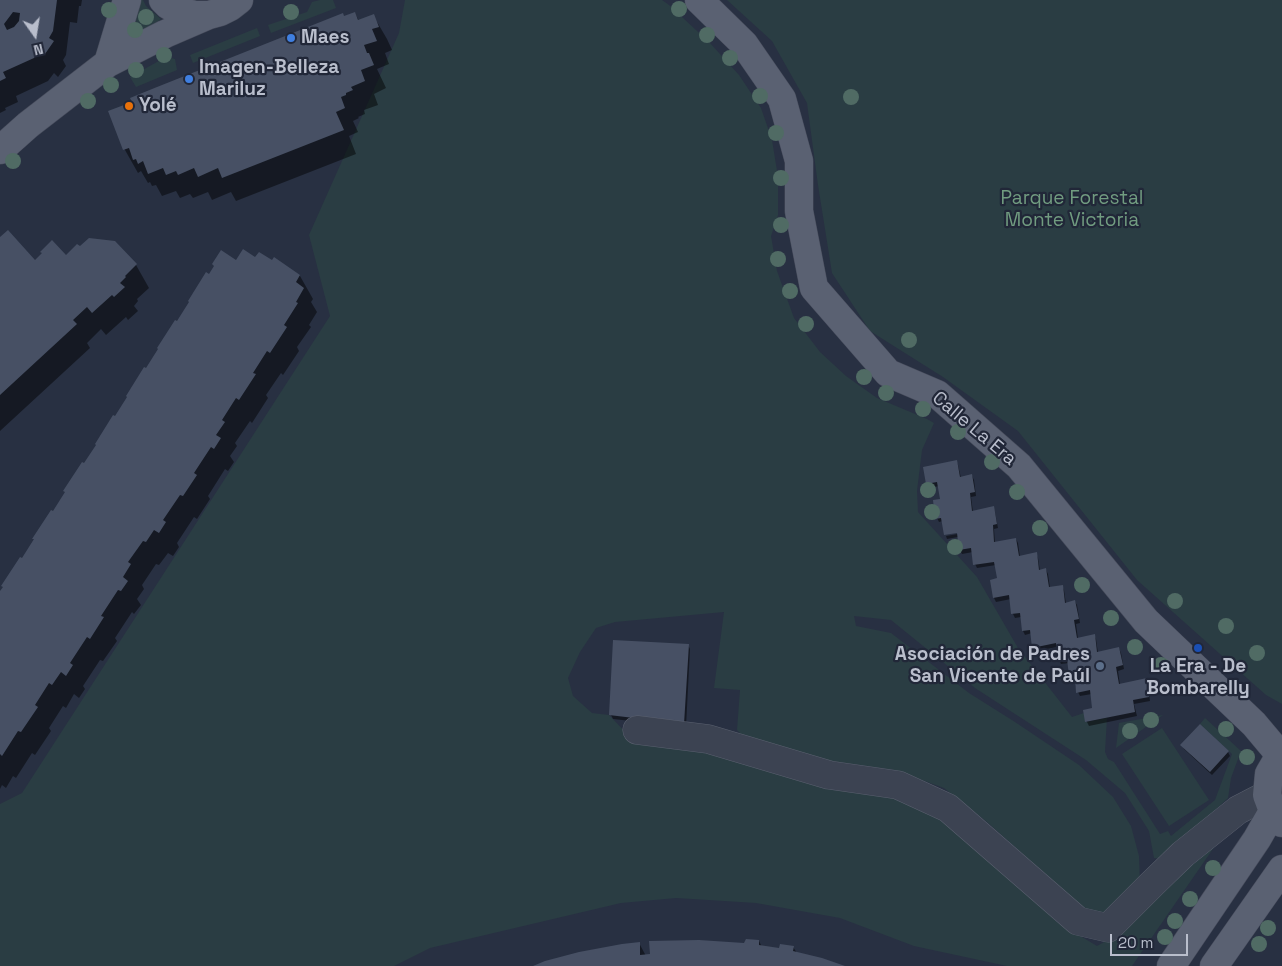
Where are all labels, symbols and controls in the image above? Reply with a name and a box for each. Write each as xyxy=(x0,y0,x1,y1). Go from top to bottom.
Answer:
north arrow xyxy=(10,10,60,60)
place label: Maes xyxy=(301,27,349,49)
marker: Maes xyxy=(285,32,297,44)
text: N xyxy=(32,40,45,59)
place label: Imagen-Belleza Mariluz xyxy=(199,57,339,101)
marker: Imagen-Belleza Mariluz xyxy=(183,73,195,85)
place label: Yolé xyxy=(139,95,177,117)
marker: Yolé xyxy=(123,100,135,112)
park label: Parque Forestal Monte Victoria xyxy=(1001,188,1143,232)
street label: Calle La Era xyxy=(927,387,1021,471)
marker: La Era - De Bombarelly xyxy=(1192,642,1204,654)
place label: Asociación de Padres San Vicente de Paúl xyxy=(895,644,1090,688)
place label: La Era - De Bombarelly xyxy=(1146,656,1250,700)
marker: Asociación de Padres San Vicente de Paúl xyxy=(1094,660,1106,672)
scale bar xyxy=(1112,924,1190,956)
text: 20 m xyxy=(1118,933,1153,952)

